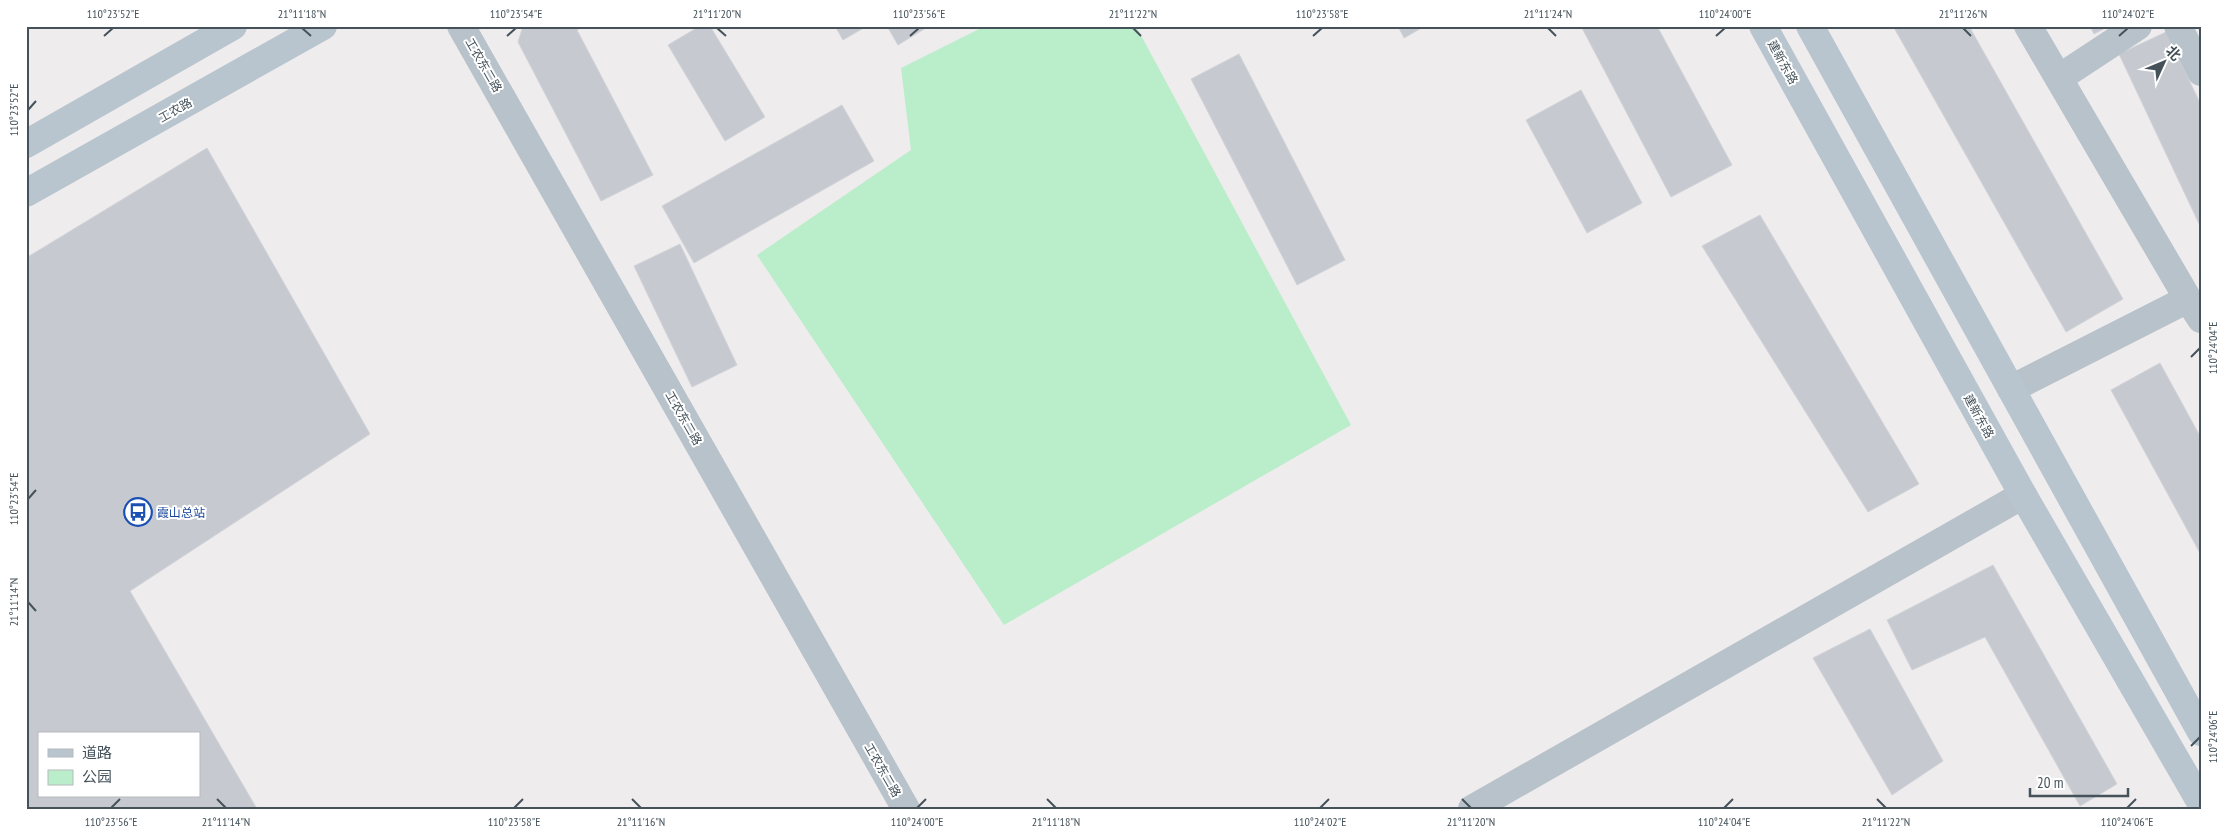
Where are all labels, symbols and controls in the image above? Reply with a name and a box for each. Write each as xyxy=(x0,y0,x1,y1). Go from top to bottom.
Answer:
text: 110°23'52"E xyxy=(87,6,139,21)
text: 21°11'18"N xyxy=(278,6,326,21)
text: 110°23'54"E xyxy=(490,6,542,21)
text: 21°11'20"N xyxy=(693,6,741,21)
text: 110°23'56"E xyxy=(893,6,945,21)
text: 21°11'22"N xyxy=(1109,6,1157,21)
text: 110°23'58"E xyxy=(1296,6,1348,21)
text: 21°11'24"N xyxy=(1524,6,1572,21)
text: 110°24'00"E xyxy=(1699,6,1751,21)
text: 21°11'26"N xyxy=(1939,6,1987,21)
text: 110°24'02"E xyxy=(2102,6,2154,21)
street label: 工农东二路 xyxy=(463,35,505,95)
street label: 建新东路 xyxy=(1765,37,1801,87)
north arrow xyxy=(2140,38,2190,88)
text: 北 xyxy=(2162,42,2185,64)
text: 110°23'52"E xyxy=(6,84,21,136)
street label: 工农路 xyxy=(156,95,194,125)
text: 110°24'04"E xyxy=(2205,322,2220,374)
street label: 工农东二路 xyxy=(663,388,705,448)
street label: 建新东路 xyxy=(1961,391,1997,441)
text: 110°23'54"E xyxy=(6,473,21,525)
bus stop icon: 霞山总站 xyxy=(123,497,153,527)
place label: 霞山总站 xyxy=(157,505,205,520)
text: 21°11'14"N xyxy=(6,578,21,626)
text: 110°24'06"E xyxy=(2205,711,2220,763)
legend xyxy=(38,732,200,798)
street label: 工农东二路 xyxy=(862,740,904,800)
text: 道路 xyxy=(82,743,112,762)
scale bar xyxy=(2030,765,2127,797)
text: 公园 xyxy=(82,767,112,786)
text: 20 m xyxy=(2037,773,2063,792)
text: 110°23'56"E xyxy=(85,814,137,829)
text: 21°11'14"N xyxy=(202,814,250,829)
text: 110°23'58"E xyxy=(488,814,540,829)
text: 21°11'16"N xyxy=(617,814,665,829)
text: 110°24'00"E xyxy=(891,814,943,829)
text: 21°11'18"N xyxy=(1032,814,1080,829)
text: 110°24'02"E xyxy=(1294,814,1346,829)
text: 21°11'20"N xyxy=(1447,814,1495,829)
text: 110°24'04"E xyxy=(1698,814,1750,829)
text: 21°11'22"N xyxy=(1862,814,1910,829)
text: 110°24'06"E xyxy=(2101,814,2153,829)

